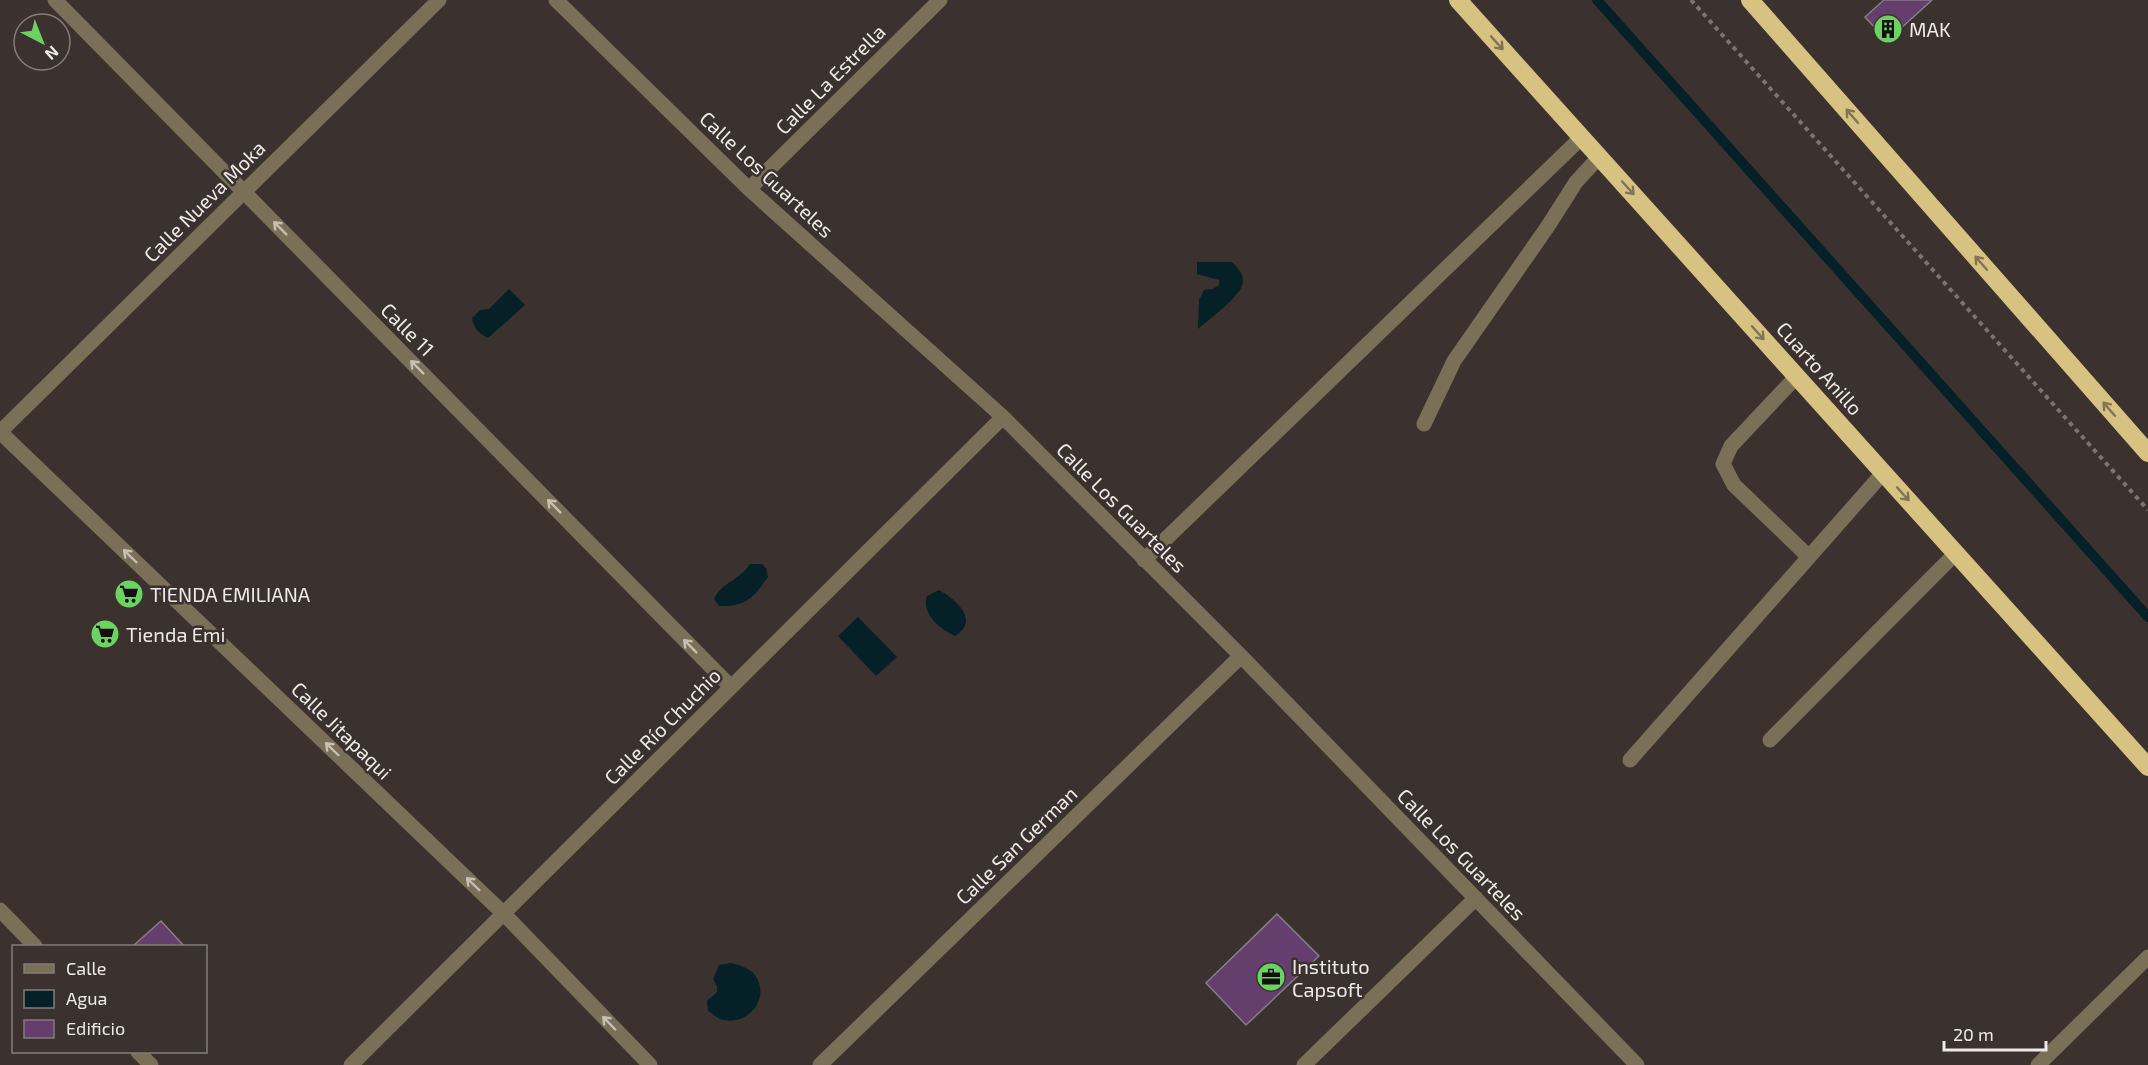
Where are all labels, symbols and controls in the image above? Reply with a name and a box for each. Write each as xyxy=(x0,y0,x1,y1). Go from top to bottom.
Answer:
north arrow xyxy=(12,12,72,72)
building icon: MAK xyxy=(1872,13,1904,45)
place label: MAK xyxy=(1909,17,1951,41)
street label: Calle La Estrella xyxy=(770,19,890,139)
one-way arrow xyxy=(1490,36,1504,51)
text: N xyxy=(42,43,63,64)
street label: Calle Los Guarteles xyxy=(695,106,839,242)
one-way arrow xyxy=(1845,109,1859,124)
street label: Calle Nueva Moka xyxy=(138,135,270,267)
one-way arrow xyxy=(1621,180,1635,195)
one-way arrow xyxy=(273,221,288,236)
one-way arrow xyxy=(1974,255,1988,270)
street label: Calle 11 xyxy=(376,297,440,361)
street label: Cuarto Anillo xyxy=(1772,316,1868,420)
one-way arrow xyxy=(1751,325,1765,340)
one-way arrow xyxy=(410,360,424,375)
one-way arrow xyxy=(2102,402,2116,417)
street label: Calle Los Guarteles xyxy=(1052,437,1192,577)
one-way arrow xyxy=(1896,486,1910,501)
one-way arrow xyxy=(546,499,561,514)
one-way arrow xyxy=(123,550,138,564)
supermarket icon: TIENDA EMILIANA xyxy=(113,578,145,610)
place label: TIENDA EMILIANA xyxy=(150,582,311,606)
supermarket icon: Tienda Emi xyxy=(89,618,121,650)
place label: Tienda Emi xyxy=(126,622,226,646)
one-way arrow xyxy=(683,638,698,653)
street label: Calle Río Chuchio xyxy=(599,663,725,789)
street label: Calle Jitapaqui xyxy=(287,676,397,784)
one-way arrow xyxy=(324,742,339,756)
street label: Calle San German xyxy=(950,781,1082,909)
street label: Calle Los Guarteles xyxy=(1393,783,1531,925)
one-way arrow xyxy=(465,877,480,891)
legend xyxy=(12,945,207,1053)
place label: Instituto Capsoft xyxy=(1292,954,1370,1001)
text: Calle xyxy=(66,957,107,979)
office icon: Instituto Capsoft xyxy=(1255,961,1287,993)
text: Agua xyxy=(66,987,107,1009)
scale bar xyxy=(1944,1014,2046,1052)
one-way arrow xyxy=(602,1015,617,1030)
text: Edificio xyxy=(66,1017,125,1039)
text: 20 m xyxy=(1953,1023,1994,1045)

